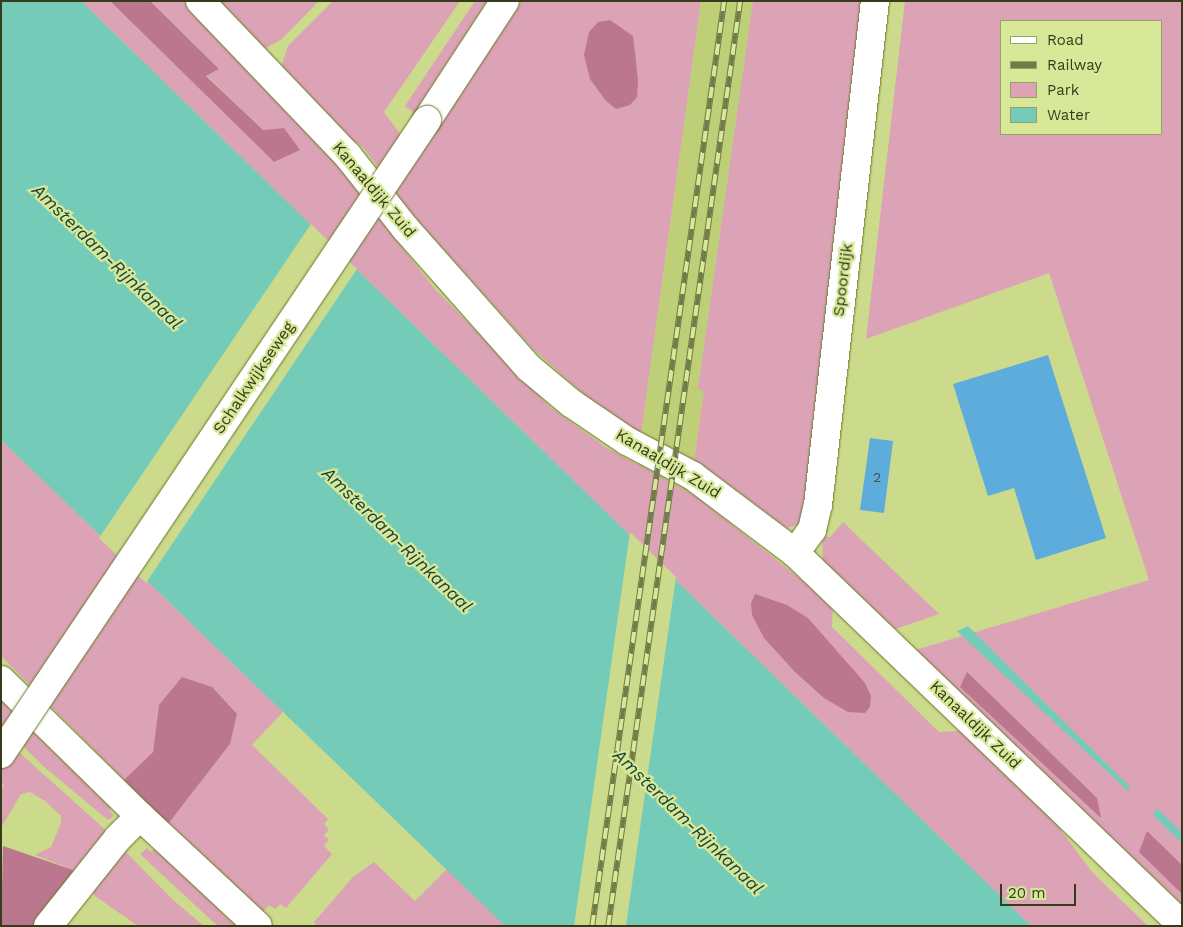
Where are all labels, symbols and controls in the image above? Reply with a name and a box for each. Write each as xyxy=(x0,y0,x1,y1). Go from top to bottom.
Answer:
legend xyxy=(1000,20,1163,135)
text: Road xyxy=(1047,31,1084,49)
text: Railway xyxy=(1047,56,1102,74)
text: Park xyxy=(1047,81,1079,99)
text: Water xyxy=(1047,106,1090,124)
street label: Kanaaldijk Zuid xyxy=(328,138,420,242)
water label: Amsterdam-Rijnkanaal xyxy=(28,180,186,334)
street label: Spoordijk xyxy=(829,242,857,318)
street label: Schalkwijkseweg xyxy=(209,318,299,438)
street label: Kanaaldijk Zuid xyxy=(612,425,724,503)
water label: Amsterdam-Rijnkanaal xyxy=(318,463,476,617)
house number: 2 xyxy=(873,469,881,485)
street label: Kanaaldijk Zuid xyxy=(925,677,1025,773)
water label: Amsterdam-Rijnkanaal xyxy=(609,745,767,899)
scale bar xyxy=(1003,874,1079,906)
text: 20 m xyxy=(1008,884,1046,902)

